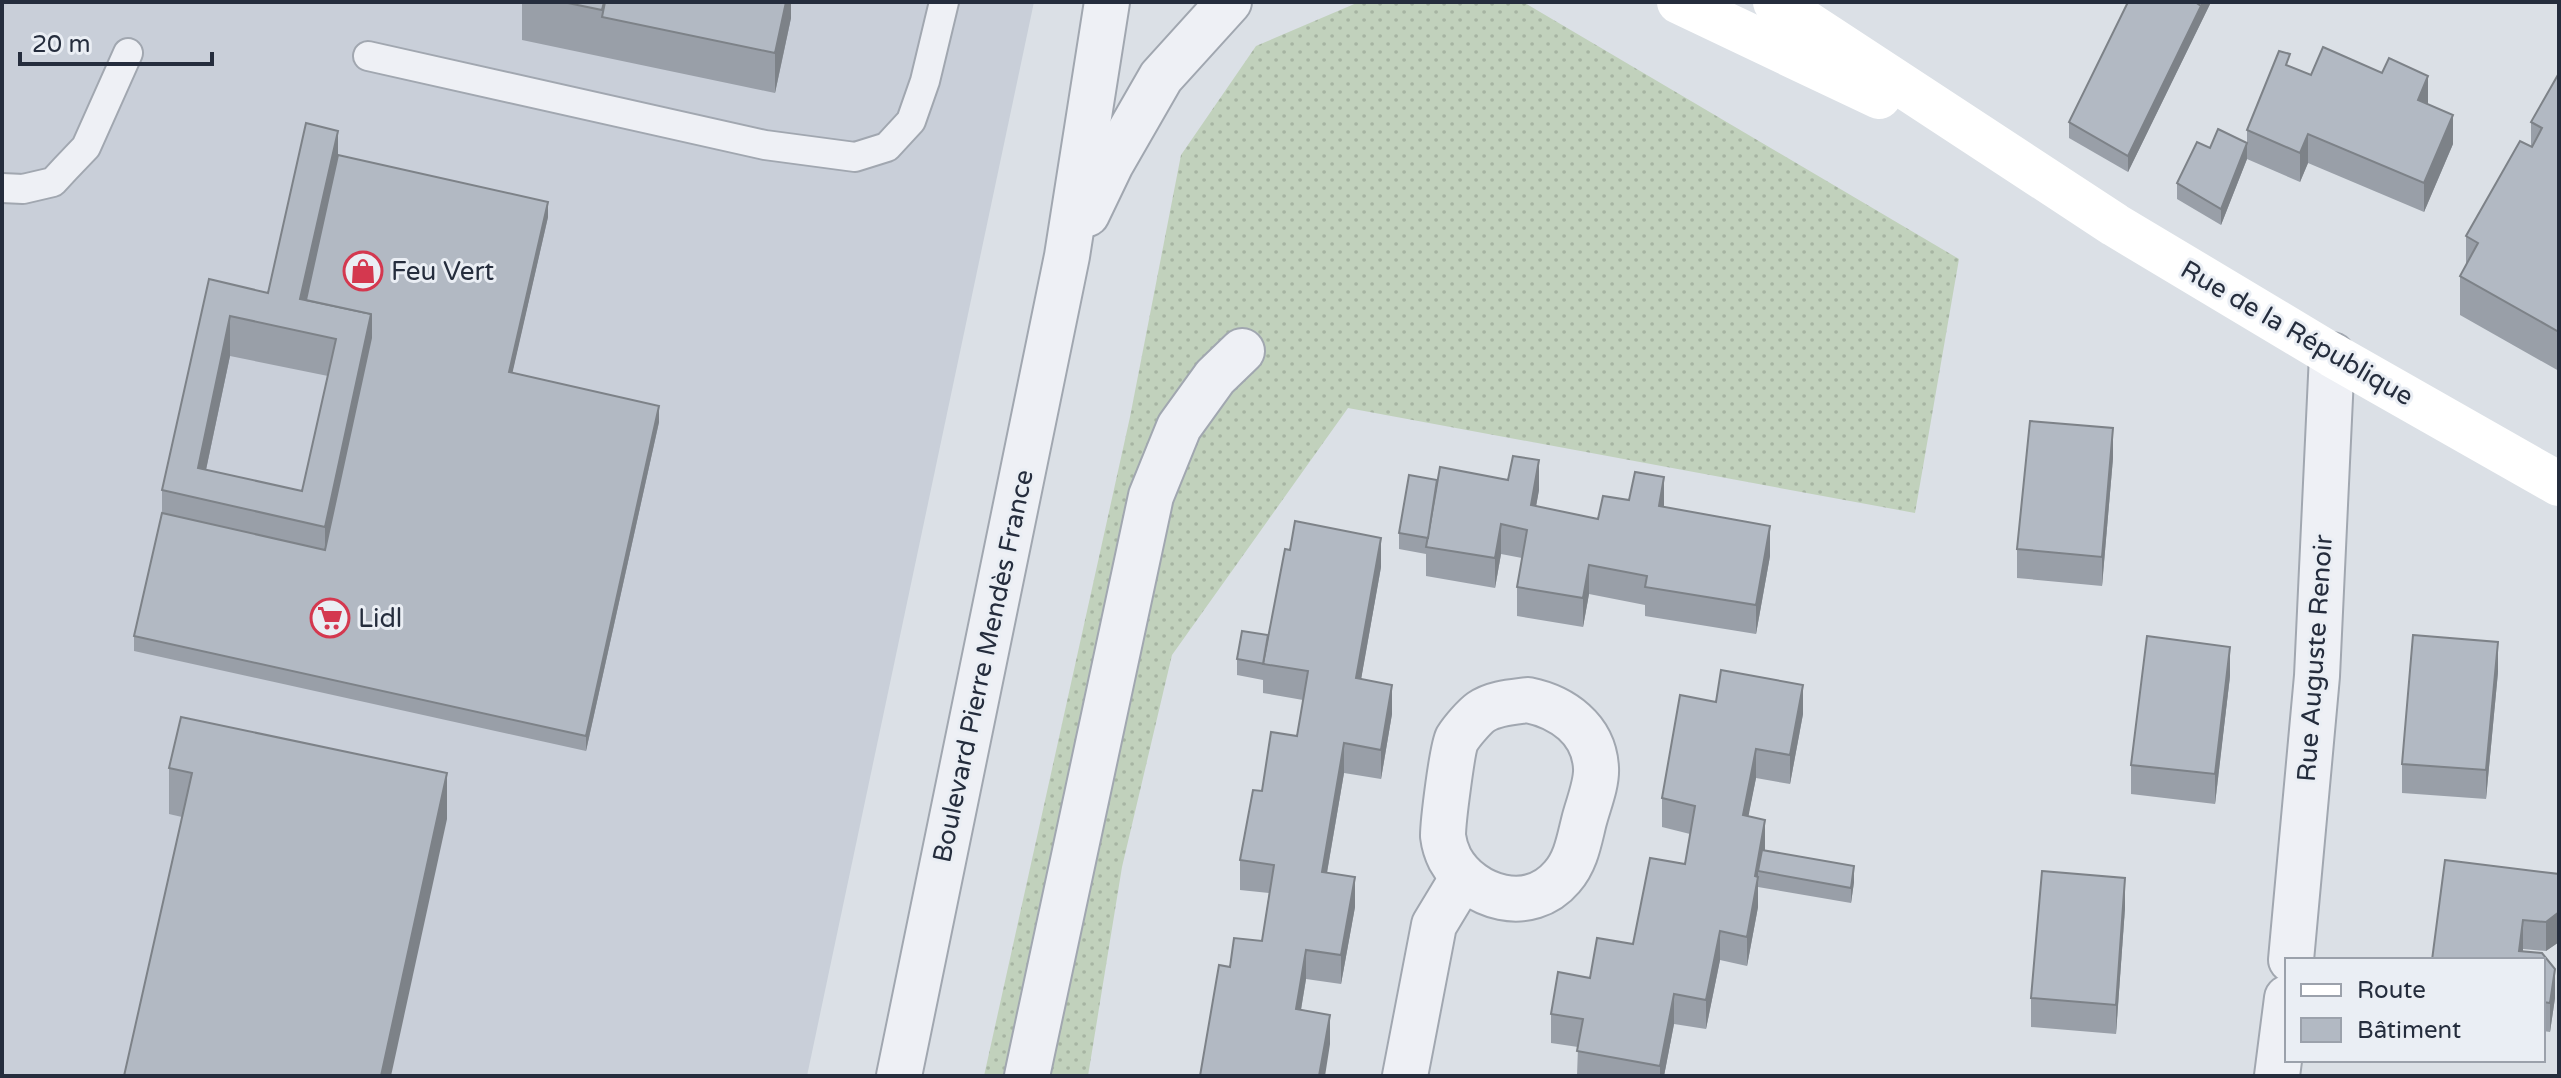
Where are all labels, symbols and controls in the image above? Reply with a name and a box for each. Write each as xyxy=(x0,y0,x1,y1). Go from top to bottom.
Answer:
scale bar xyxy=(20,16,212,66)
text: 20 m xyxy=(32,30,90,59)
shop icon: Feu Vert xyxy=(342,250,384,292)
street label: Rue de la République xyxy=(2175,254,2419,412)
place label: Feu Vert xyxy=(391,256,494,287)
street label: Boulevard Pierre Mendès France xyxy=(926,467,1040,865)
street label: Rue Auguste Renoir xyxy=(2291,533,2339,783)
supermarket icon: Lidl xyxy=(309,597,351,639)
place label: Lidl xyxy=(358,603,402,634)
legend xyxy=(2285,958,2545,1062)
text: Route xyxy=(2357,976,2426,1005)
text: Bâtiment xyxy=(2357,1016,2461,1045)

